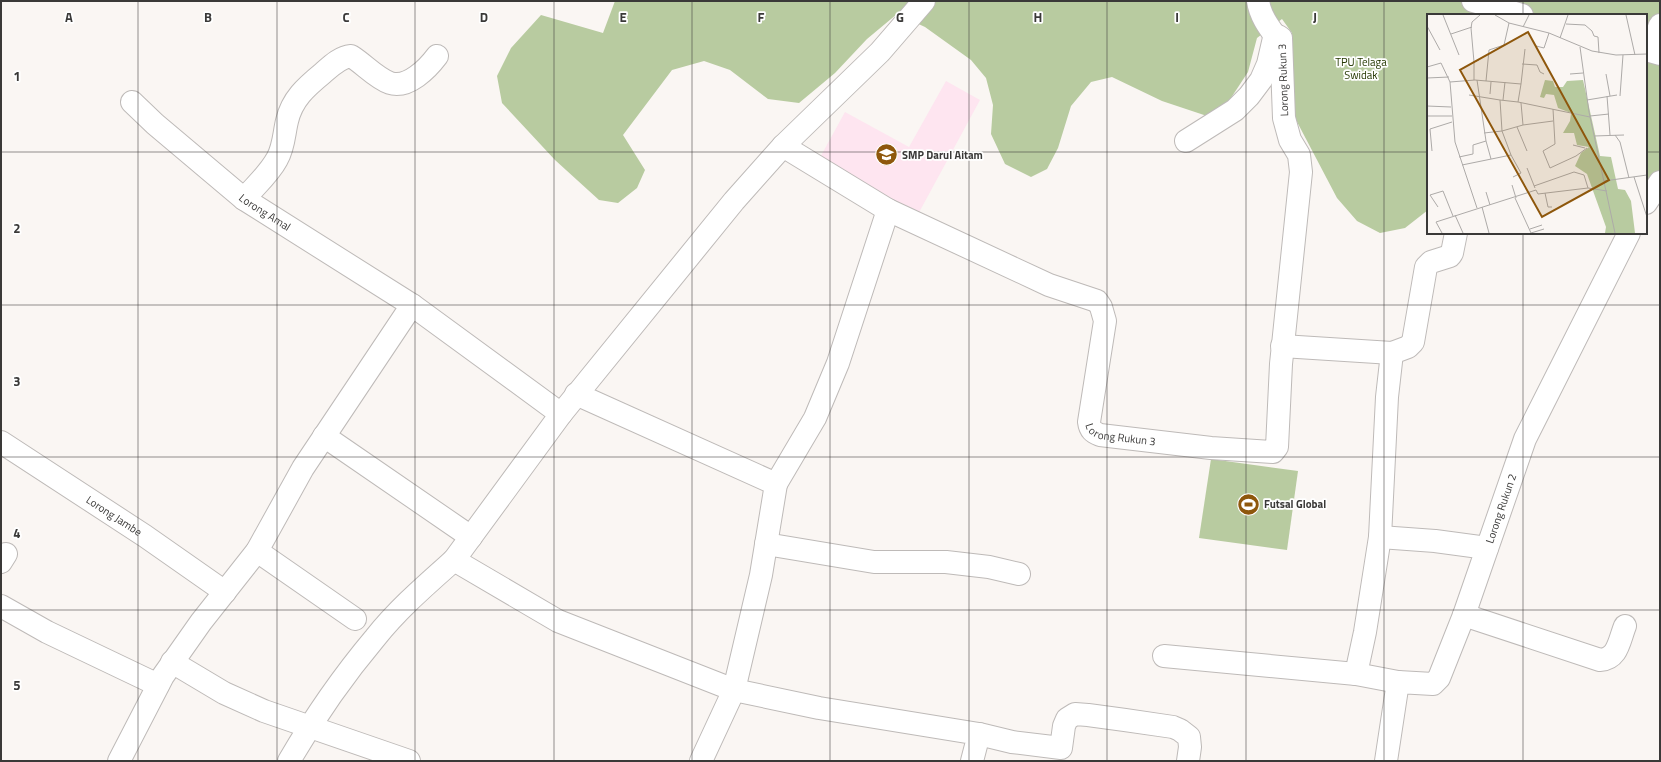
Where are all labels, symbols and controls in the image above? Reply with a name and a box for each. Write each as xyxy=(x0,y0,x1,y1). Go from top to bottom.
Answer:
text: A xyxy=(65,7,73,27)
text: B xyxy=(204,7,212,27)
text: C xyxy=(342,7,350,27)
text: D xyxy=(480,7,488,27)
text: E xyxy=(619,7,627,27)
text: F xyxy=(758,7,765,27)
text: G xyxy=(896,7,904,27)
text: H xyxy=(1034,7,1042,27)
text: I xyxy=(1175,7,1179,27)
text: J xyxy=(1313,7,1317,27)
inset map xyxy=(1427,14,1647,234)
street label: Lorong Rukun 3 xyxy=(1274,43,1292,117)
park label: TPU Telaga Swidak xyxy=(1335,54,1387,83)
text: 1 xyxy=(13,66,21,86)
school or university icon: SMP Darul Aitam xyxy=(873,142,899,168)
place label: SMP Darul Aitam xyxy=(902,147,983,163)
street label: Lorong Amal xyxy=(235,190,294,235)
text: 2 xyxy=(13,218,21,238)
text: 3 xyxy=(13,371,21,391)
street label: Lorong Rukun 3 xyxy=(1081,421,1157,449)
street label: Lorong Rukun 2 xyxy=(1481,471,1520,545)
sports icon: Futsal Global xyxy=(1236,491,1262,517)
street label: Lorong Jambe xyxy=(83,492,146,540)
place label: Futsal Global xyxy=(1264,496,1326,512)
text: 4 xyxy=(13,523,21,543)
text: 5 xyxy=(13,675,21,695)

